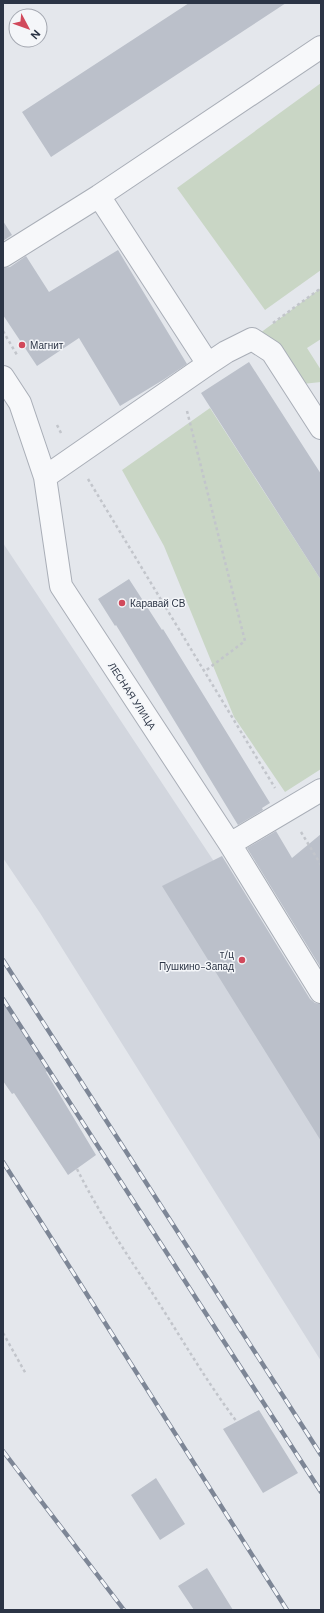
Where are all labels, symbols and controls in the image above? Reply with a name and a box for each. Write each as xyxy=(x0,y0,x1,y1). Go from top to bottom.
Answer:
north arrow xyxy=(8,8,48,48)
text: N xyxy=(28,27,43,42)
place label: Магнит xyxy=(30,339,64,352)
marker: Магнит xyxy=(17,340,27,350)
place label: Каравай СВ xyxy=(130,597,186,610)
marker: Каравай СВ xyxy=(117,598,127,608)
street label: ЛЕСНАЯ УЛИЦА xyxy=(105,660,159,733)
place label: т/ц Пушкино-Запад xyxy=(159,948,234,973)
marker: т/ц Пушкино-Запад xyxy=(237,955,247,965)

